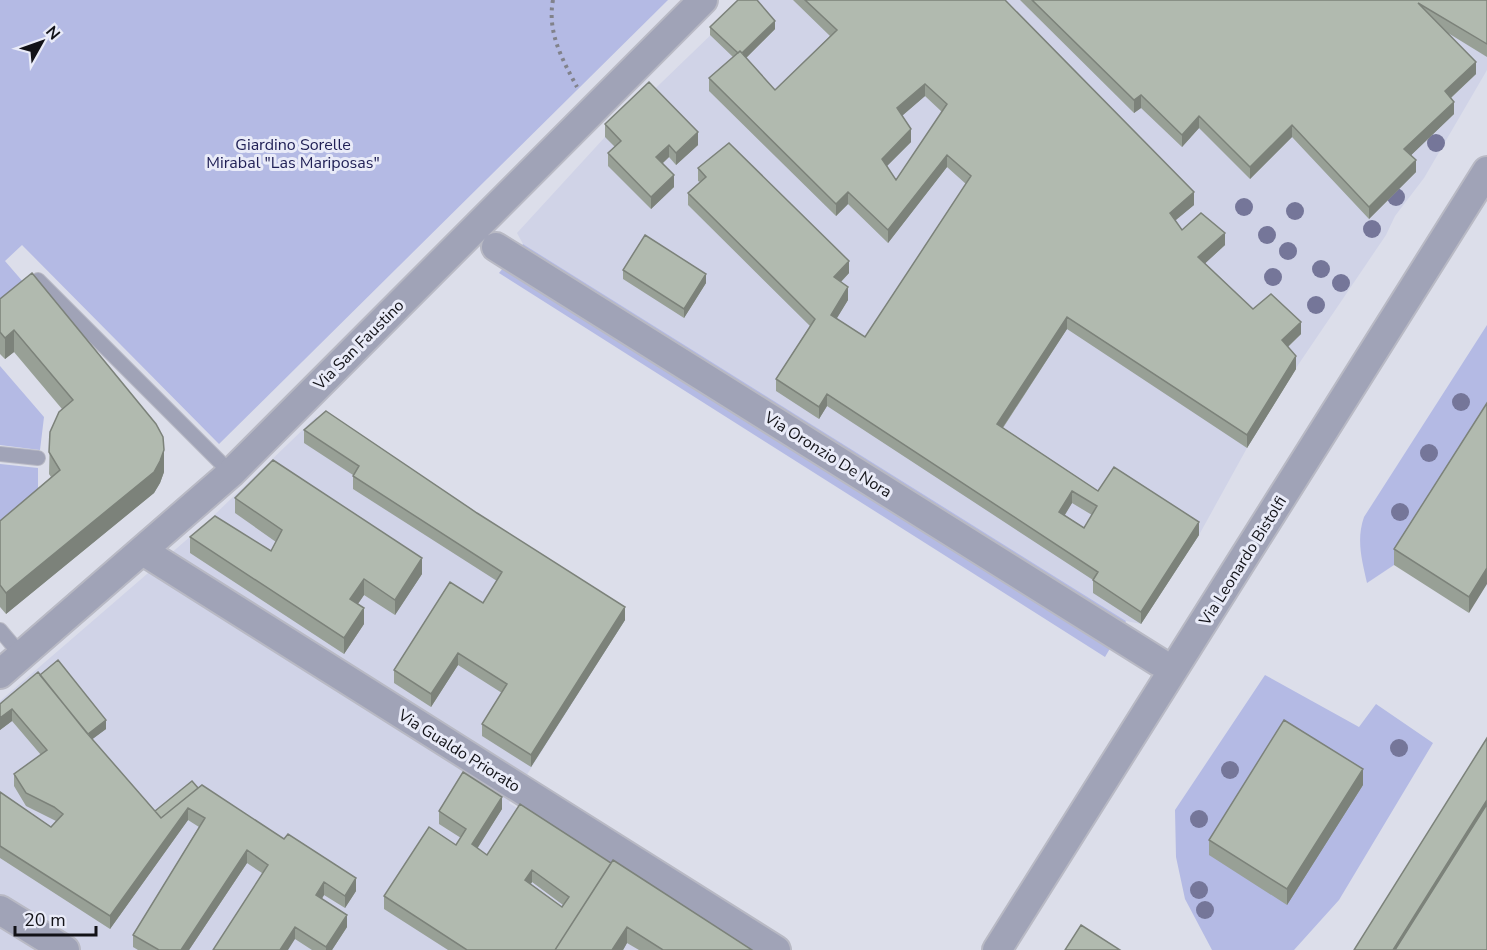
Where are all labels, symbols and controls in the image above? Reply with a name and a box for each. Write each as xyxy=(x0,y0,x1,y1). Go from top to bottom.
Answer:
north arrow xyxy=(12,12,72,72)
text: N xyxy=(40,21,65,45)
park label: Giardino Sorelle Mirabal "Las Mariposas" xyxy=(206,134,380,174)
street label: Via San Faustino xyxy=(308,295,409,396)
street label: Via Oronzio De Nora xyxy=(759,406,896,503)
street label: Via Leonardo Bistolfi xyxy=(1194,492,1292,631)
street label: Via Gualdo Priorato xyxy=(393,704,524,798)
scale bar xyxy=(15,899,96,937)
text: 20 m xyxy=(24,908,66,932)

